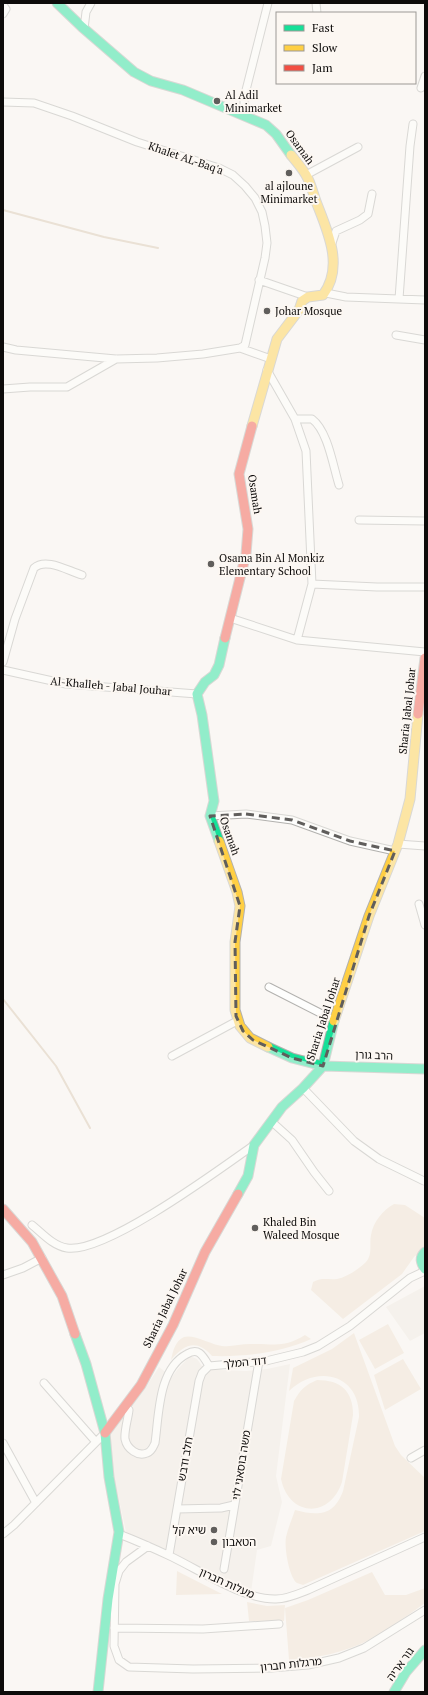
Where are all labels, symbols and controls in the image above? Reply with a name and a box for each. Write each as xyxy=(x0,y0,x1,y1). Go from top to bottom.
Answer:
legend xyxy=(276,12,416,84)
text: Fast xyxy=(312,20,335,35)
text: Slow xyxy=(312,40,338,55)
text: Jam xyxy=(312,60,333,75)
place label: Al Adil Minimarket xyxy=(225,88,282,115)
marker: Al Adil Minimarket xyxy=(212,96,222,106)
street label: Osamah xyxy=(283,127,318,168)
street label: Khalet AL-Baq'a xyxy=(147,139,226,178)
marker: al ajloune Minimarket xyxy=(284,168,294,178)
place label: al ajloune Minimarket xyxy=(260,179,318,206)
place label: Johar Mosque xyxy=(275,304,342,318)
marker: Johar Mosque xyxy=(262,306,272,316)
street label: Osamah xyxy=(245,473,265,515)
place label: Osama Bin Al Monkiz Elementary School xyxy=(219,551,324,578)
marker: Osama Bin Al Monkiz Elementary School xyxy=(206,559,216,569)
street label: Sharia Jabal Johar xyxy=(396,666,419,755)
street label: Al-Khalleh - Jabal Jouhar xyxy=(50,674,173,698)
street label: Osamah xyxy=(217,815,244,858)
street label: Sharia Jabal Johar xyxy=(303,975,343,1062)
street label: הרב גורן xyxy=(355,1047,393,1063)
place label: Khaled Bin Waleed Mosque xyxy=(263,1215,340,1242)
marker: Khaled Bin Waleed Mosque xyxy=(250,1223,260,1233)
street label: Sharia Jabal Johar xyxy=(140,1265,191,1350)
street label: דוד המלך xyxy=(223,1353,267,1371)
street label: משה בוסאני לוי xyxy=(229,1429,253,1501)
street label: חלב ודבש xyxy=(174,1436,196,1482)
place label: שיא קל xyxy=(172,1523,206,1537)
marker: שיא קל xyxy=(209,1525,219,1535)
place label: הטאבון xyxy=(222,1535,256,1549)
marker: הטאבון xyxy=(209,1537,219,1547)
street label: מעלות חברון xyxy=(197,1565,257,1601)
street label: גור אריה xyxy=(383,1644,417,1684)
street label: מרגלות חברון xyxy=(259,1654,323,1674)

